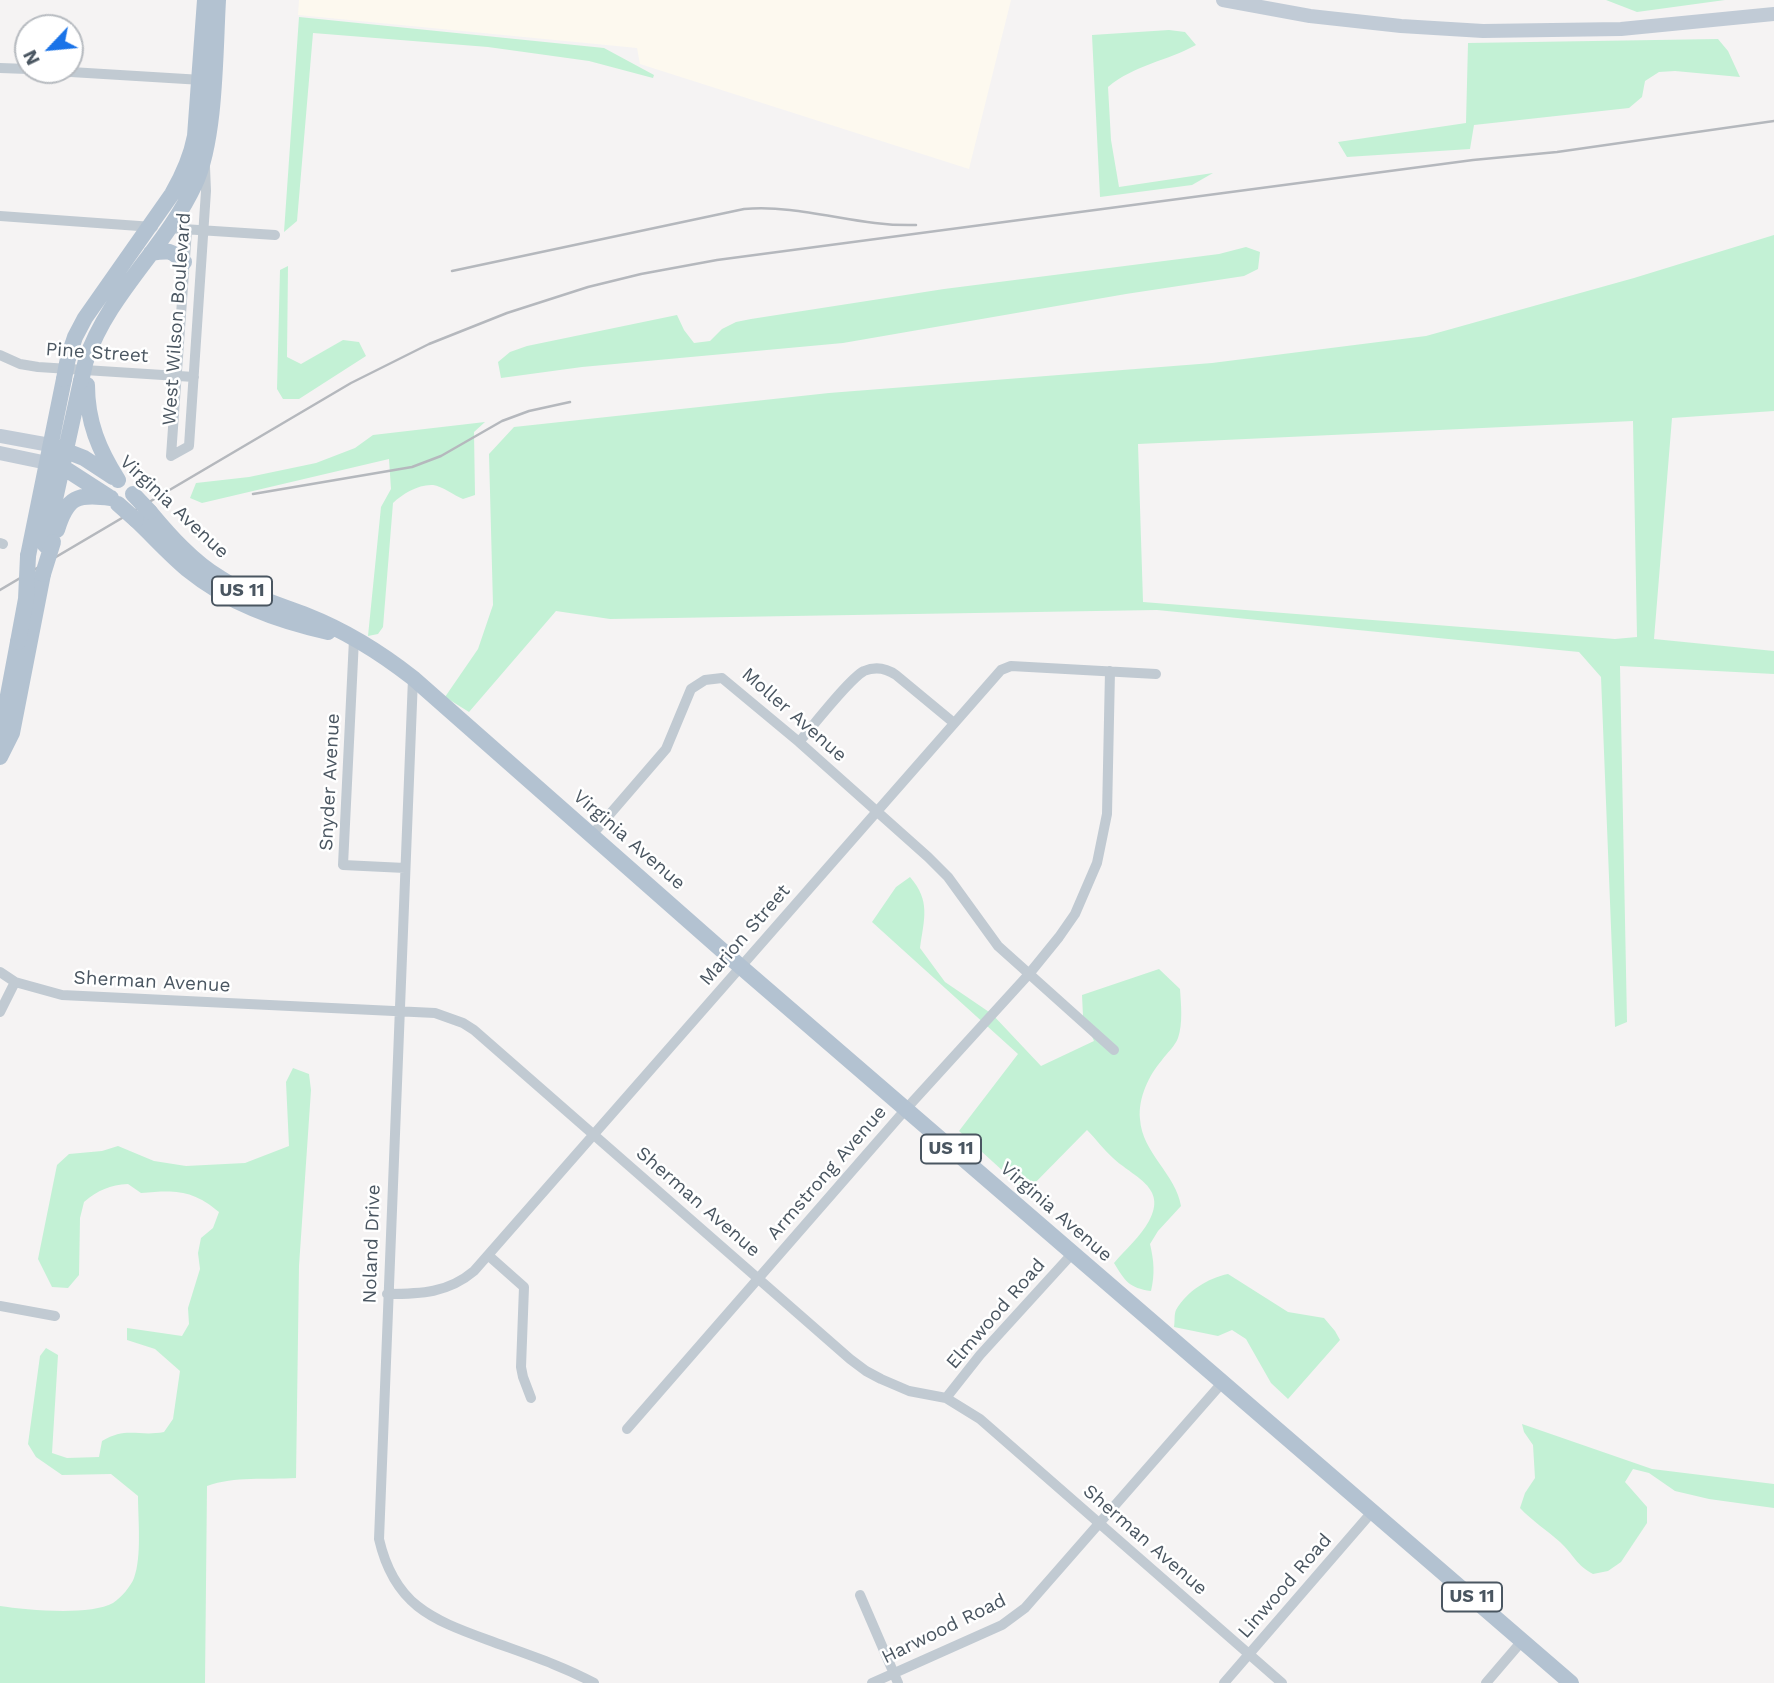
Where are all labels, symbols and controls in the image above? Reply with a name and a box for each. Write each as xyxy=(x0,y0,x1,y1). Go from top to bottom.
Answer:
north arrow xyxy=(14,14,84,84)
text: N xyxy=(18,46,45,69)
street label: West Wilson Boulevard xyxy=(158,212,196,426)
street label: Pine Street xyxy=(45,338,149,368)
street label: Virginia Avenue xyxy=(115,451,233,563)
road number: US 11 xyxy=(212,576,272,606)
street label: Moller Avenue xyxy=(737,663,851,767)
street label: Snyder Avenue xyxy=(315,713,345,851)
street label: Virginia Avenue xyxy=(568,785,690,895)
street label: Marion Street xyxy=(695,880,795,990)
street label: Sherman Avenue xyxy=(73,967,231,997)
street label: Armstrong Avenue xyxy=(762,1101,892,1245)
road number: US 11 xyxy=(921,1134,981,1164)
street label: Sherman Avenue xyxy=(631,1142,765,1262)
street label: Virginia Avenue xyxy=(995,1157,1117,1267)
street label: Noland Drive xyxy=(359,1184,385,1304)
street label: Elmwood Road xyxy=(942,1254,1050,1374)
street label: Sherman Avenue xyxy=(1078,1480,1212,1600)
street label: Linwood Road xyxy=(1233,1529,1337,1643)
road number: US 11 xyxy=(1442,1582,1502,1612)
street label: Harwood Road xyxy=(878,1589,1010,1669)

